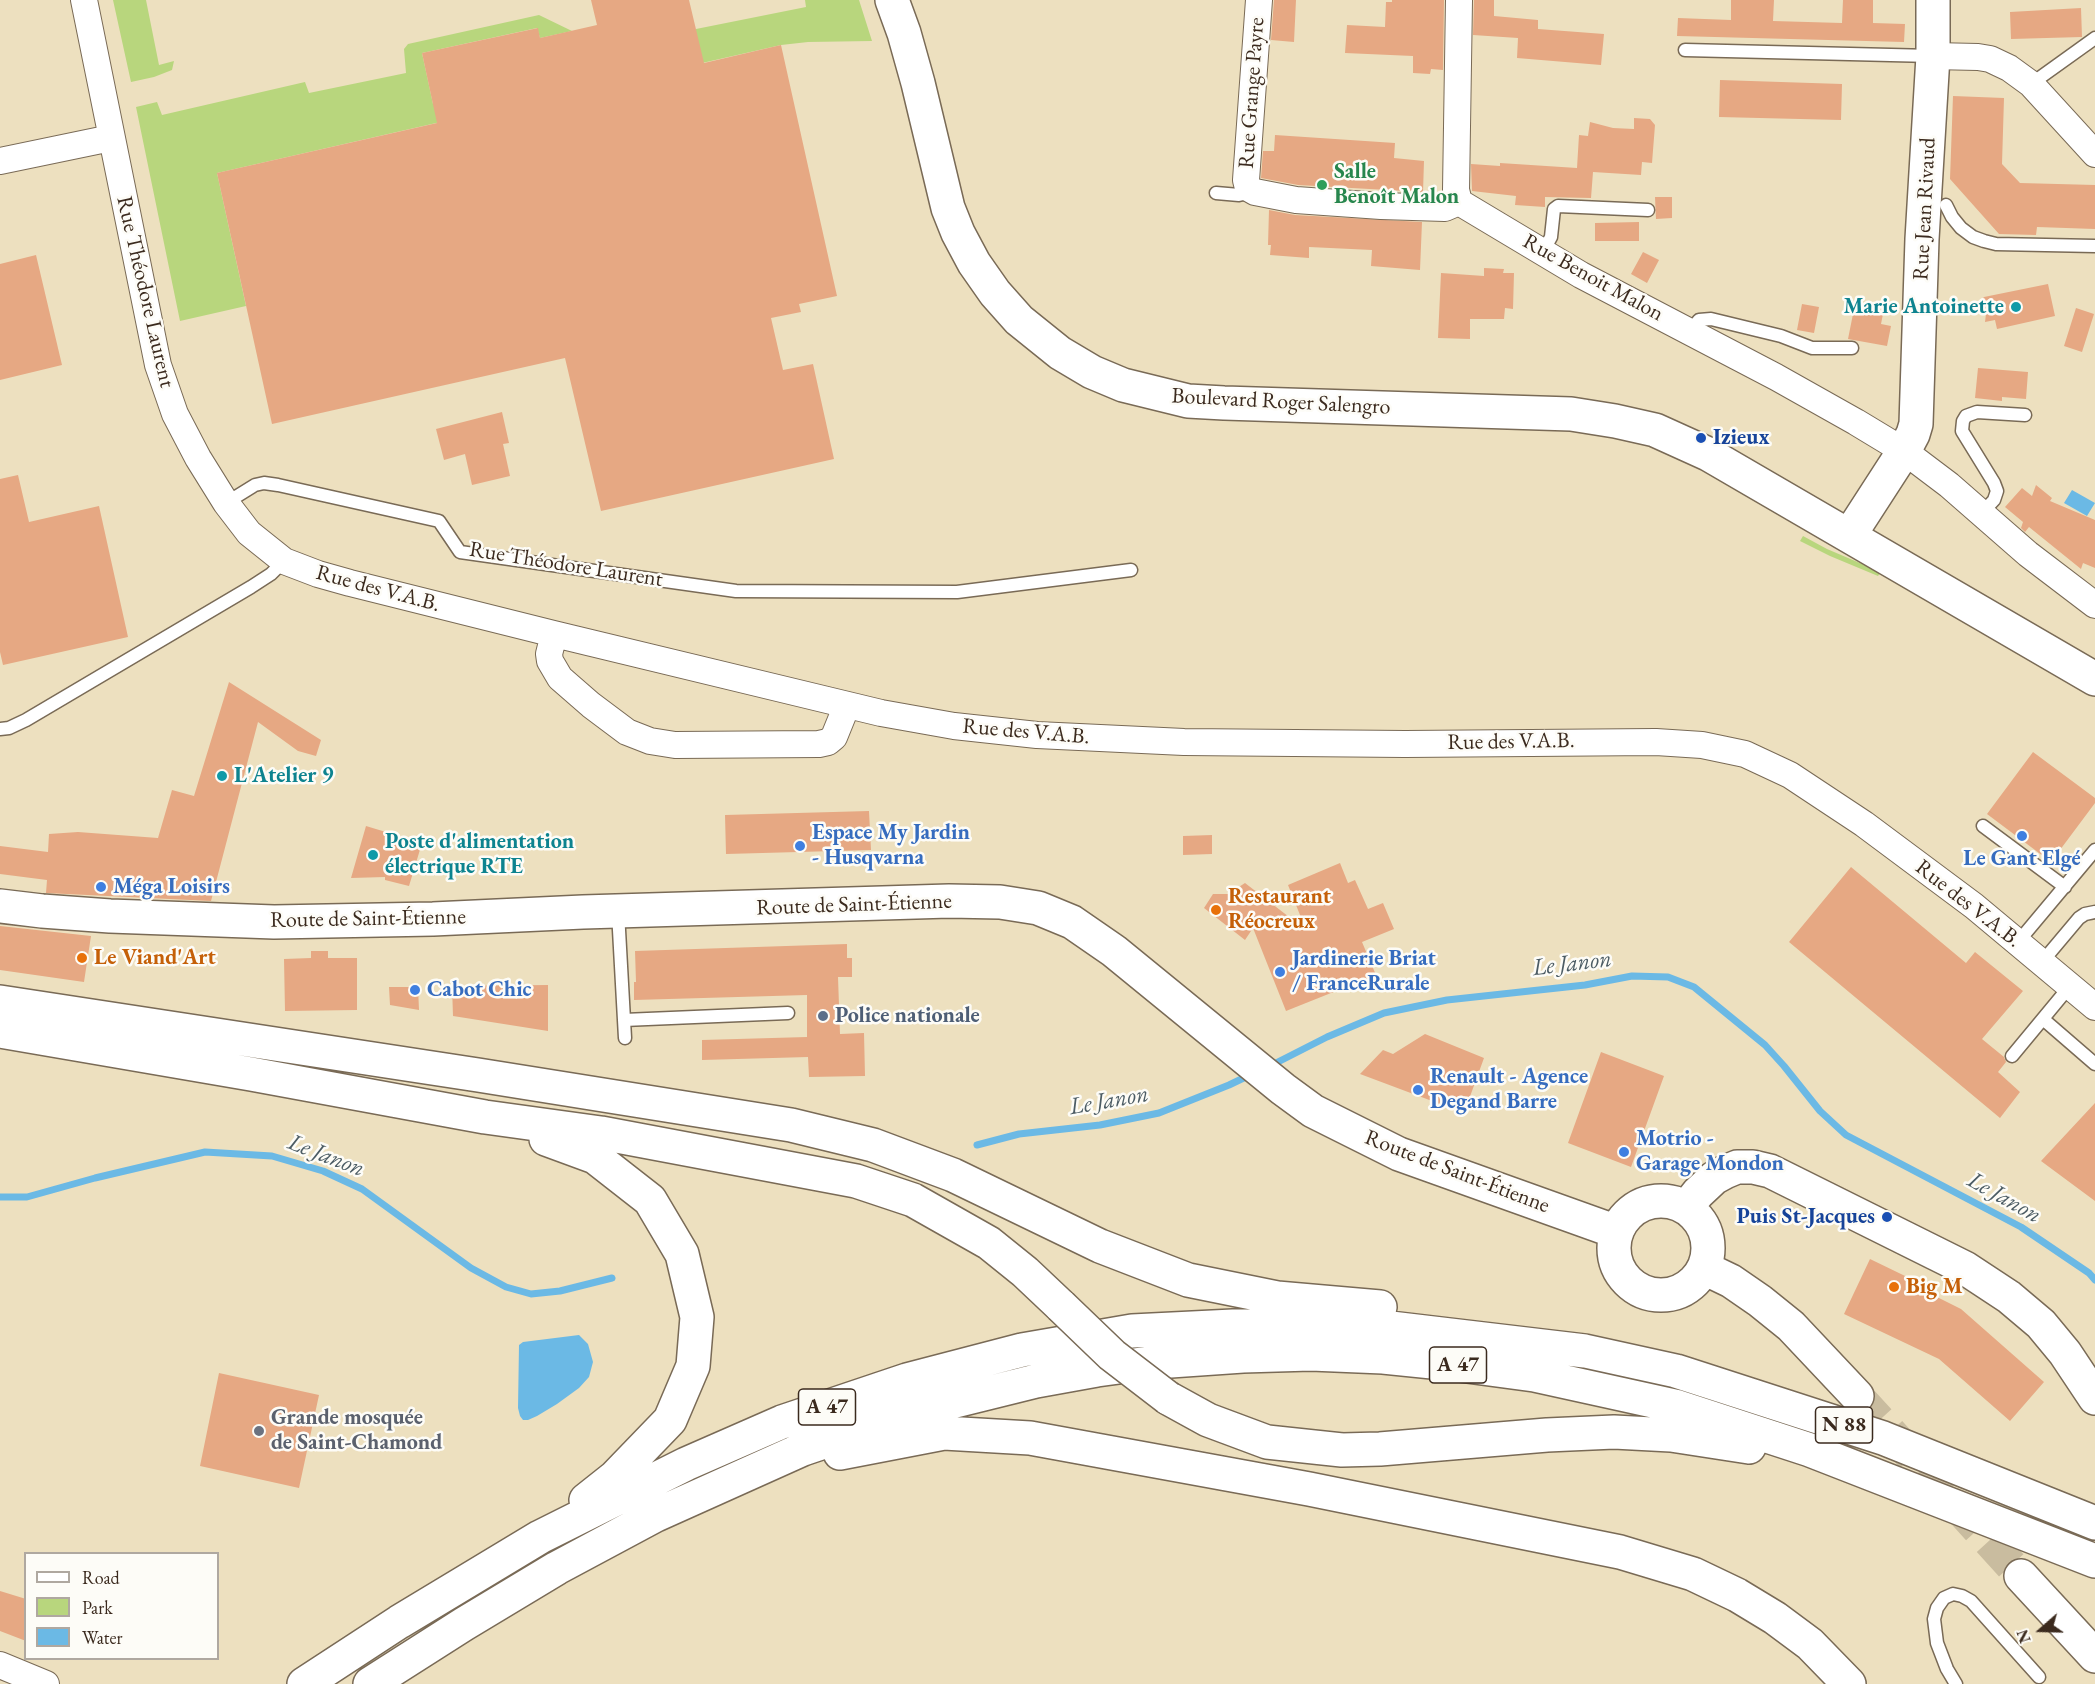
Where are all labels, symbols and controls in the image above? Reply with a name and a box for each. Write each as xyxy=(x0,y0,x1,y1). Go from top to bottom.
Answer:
street label: Rue Grange Payre xyxy=(1234,16,1270,170)
street label: Rue Jean Rivaud xyxy=(1908,137,1942,281)
place label: Salle Benoît Malon xyxy=(1334,159,1459,210)
marker: Salle Benoît Malon xyxy=(1315,178,1329,192)
street label: Rue Théodore Laurent xyxy=(110,194,180,390)
street label: Rue Benoit Malon xyxy=(1518,228,1668,328)
place label: Marie Antoinette xyxy=(1844,294,2004,320)
marker: Marie Antoinette xyxy=(2009,300,2023,314)
street label: Boulevard Roger Salengro xyxy=(1171,383,1391,421)
place label: Izieux xyxy=(1713,425,1770,451)
marker: Izieux xyxy=(1694,431,1708,445)
street label: Rue Théodore Laurent xyxy=(467,537,665,593)
street label: Rue des V.A.B. xyxy=(313,560,443,618)
street label: Rue des V.A.B. xyxy=(961,713,1091,751)
street label: Rue des V.A.B. xyxy=(1447,728,1575,756)
place label: L'Atelier 9 xyxy=(234,763,333,789)
marker: L'Atelier 9 xyxy=(215,769,229,783)
place label: Espace My Jardin - Husqvarna xyxy=(812,820,970,872)
place label: Poste d'alimentation électrique RTE xyxy=(385,829,574,880)
marker: Le Gant Elgé xyxy=(2015,829,2029,843)
marker: Espace My Jardin - Husqvarna xyxy=(793,839,807,853)
place label: Le Gant Elgé xyxy=(1963,846,2081,872)
marker: Poste d'alimentation électrique RTE xyxy=(366,848,380,862)
street label: Rue des V.A.B. xyxy=(1910,854,2026,954)
place label: Méga Loisirs xyxy=(113,874,230,900)
marker: Méga Loisirs xyxy=(94,880,108,894)
place label: Restaurant Réocreux xyxy=(1228,884,1331,936)
street label: Route de Saint-Étienne xyxy=(756,888,952,922)
marker: Restaurant Réocreux xyxy=(1209,903,1223,917)
street label: Route de Saint-Étienne xyxy=(270,904,466,934)
place label: Le Viand'Art xyxy=(94,945,216,971)
water label: Le Janon xyxy=(1531,945,1613,983)
place label: Jardinerie Briat / FranceRurale xyxy=(1292,946,1436,998)
marker: Le Viand'Art xyxy=(75,951,89,965)
marker: Jardinerie Briat / FranceRurale xyxy=(1273,965,1287,979)
place label: Cabot Chic xyxy=(427,977,532,1003)
marker: Cabot Chic xyxy=(408,983,422,997)
place label: Police nationale xyxy=(835,1003,980,1029)
marker: Police nationale xyxy=(816,1009,830,1023)
place label: Renault - Agence Degand Barre xyxy=(1430,1064,1588,1116)
water label: Le Janon xyxy=(1067,1080,1151,1122)
marker: Renault - Agence Degand Barre xyxy=(1411,1083,1425,1097)
street label: Route de Saint-Étienne xyxy=(1361,1125,1553,1219)
place label: Motrio - Garage Mondon xyxy=(1636,1126,1784,1178)
water label: Le Janon xyxy=(284,1128,368,1184)
marker: Motrio - Garage Mondon xyxy=(1617,1145,1631,1159)
water label: Le Janon xyxy=(1962,1166,2046,1230)
place label: Puis St-Jacques xyxy=(1736,1204,1875,1230)
marker: Puis St-Jacques xyxy=(1880,1210,1894,1224)
place label: Big M xyxy=(1906,1274,1963,1300)
marker: Big M xyxy=(1887,1280,1901,1294)
road number: A 47 xyxy=(1430,1347,1486,1383)
road number: A 47 xyxy=(798,1389,856,1425)
place label: Grande mosquée de Saint-Chamond xyxy=(271,1405,442,1456)
road number: N 88 xyxy=(1816,1407,1872,1443)
marker: Grande mosquée de Saint-Chamond xyxy=(252,1424,266,1438)
legend xyxy=(24,1552,219,1660)
text: Road xyxy=(82,1566,120,1589)
text: Park xyxy=(82,1596,113,1619)
north arrow xyxy=(2011,1600,2071,1660)
text: Water xyxy=(82,1626,123,1649)
text: N xyxy=(2012,1627,2036,1646)

